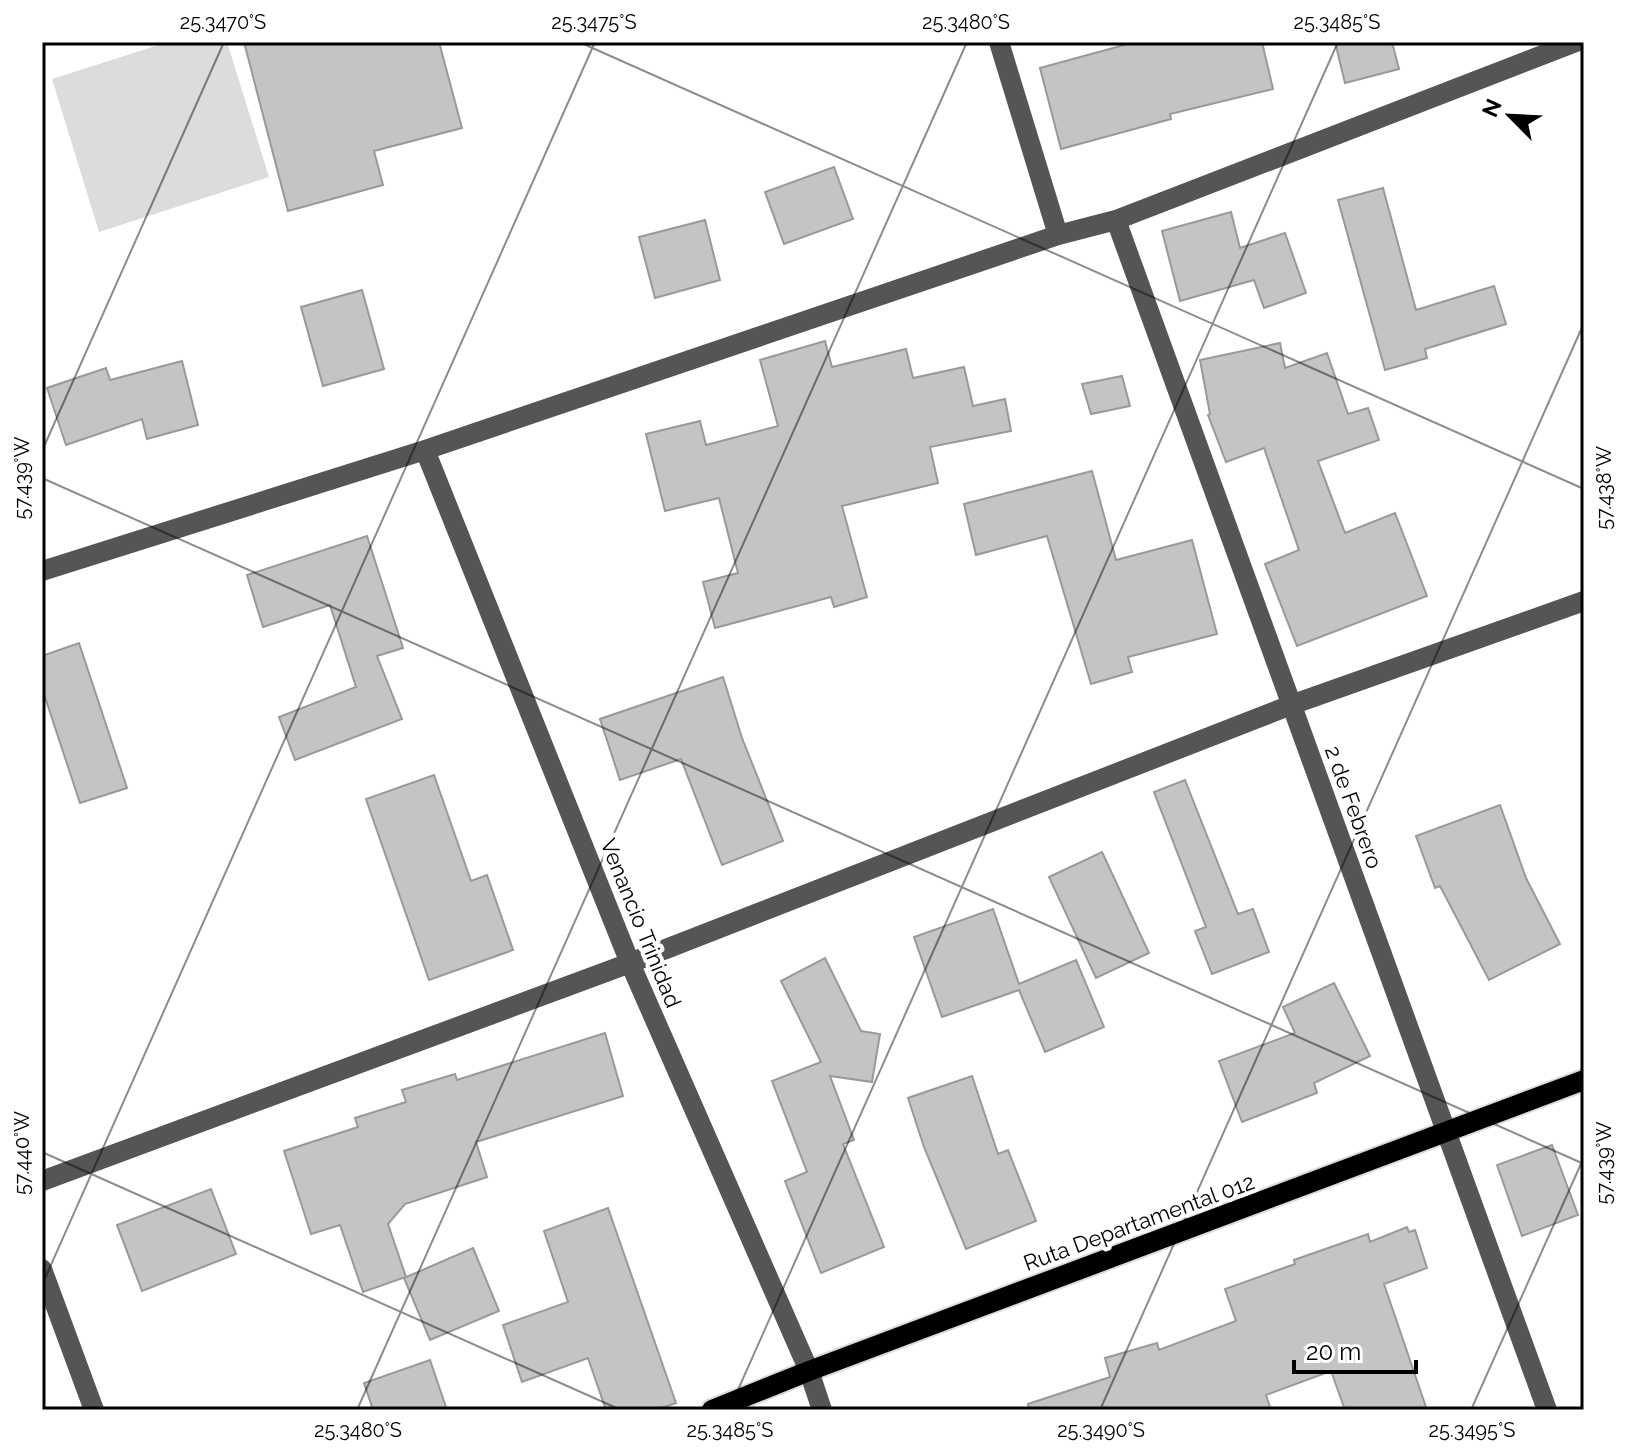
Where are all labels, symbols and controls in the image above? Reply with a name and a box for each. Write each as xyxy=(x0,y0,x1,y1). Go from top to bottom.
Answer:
text: 25.3470°S xyxy=(180,10,266,34)
text: 25.3475°S xyxy=(551,10,637,34)
text: 25.3480°S xyxy=(922,10,1010,34)
text: 25.3485°S xyxy=(1294,10,1380,34)
north arrow xyxy=(1470,76,1550,156)
text: N xyxy=(1476,95,1507,121)
text: 57.439°W xyxy=(10,436,34,519)
text: 57.438°W xyxy=(1592,446,1616,530)
street label: 2 de Febrero xyxy=(1320,742,1388,872)
street label: Venancio Trinidad xyxy=(595,835,687,1011)
text: 57.440°W xyxy=(10,1111,34,1195)
text: 57.439°W xyxy=(1592,1121,1616,1204)
street label: Ruta Departamental 012 xyxy=(1020,1168,1258,1276)
scale bar xyxy=(1294,1324,1416,1374)
text: 20 m xyxy=(1306,1337,1361,1366)
text: 25.3480°S xyxy=(314,1418,402,1442)
text: 25.3485°S xyxy=(687,1418,773,1442)
text: 25.3490°S xyxy=(1057,1418,1145,1442)
text: 25.3495°S xyxy=(1429,1418,1515,1442)

